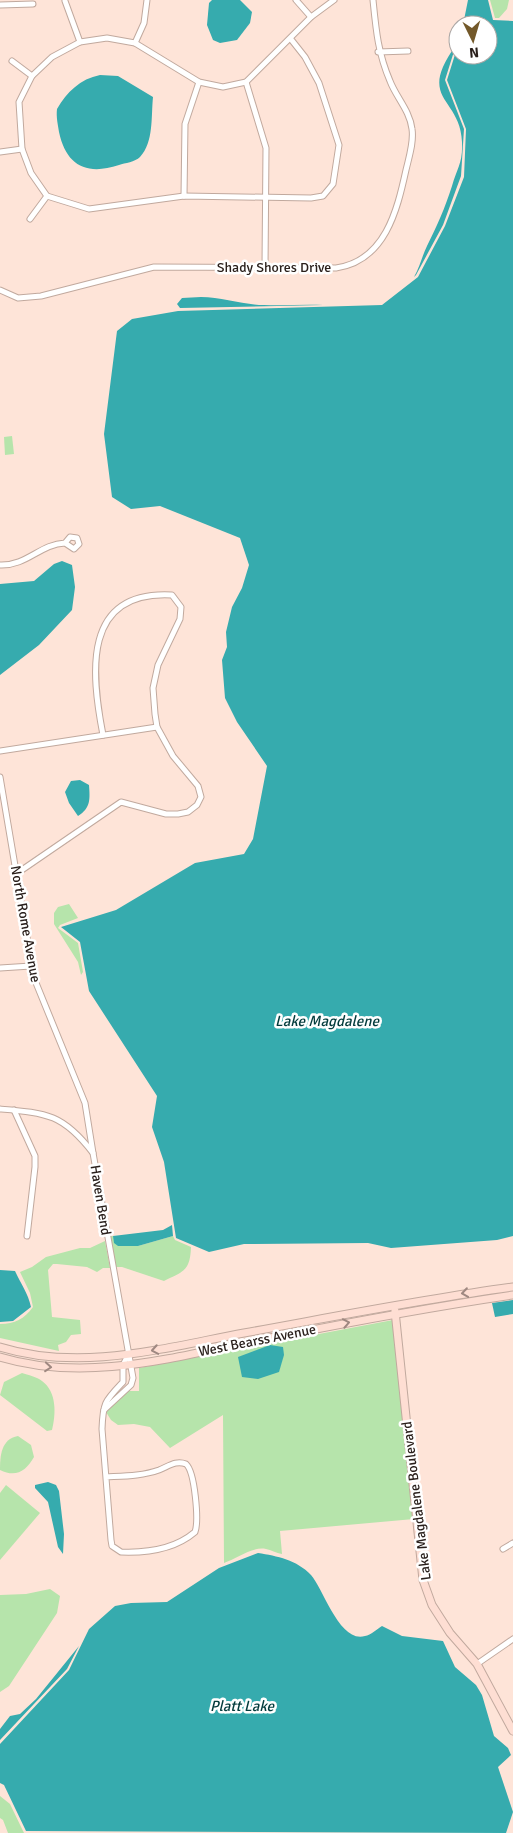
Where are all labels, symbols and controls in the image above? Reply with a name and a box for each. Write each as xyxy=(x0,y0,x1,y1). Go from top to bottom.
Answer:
north arrow xyxy=(448,15,498,65)
text: N xyxy=(468,44,480,61)
street label: Shady Shores Drive xyxy=(217,259,331,276)
street label: North Rome Avenue xyxy=(7,864,44,984)
water label: Lake Magdalene xyxy=(275,1012,380,1030)
street label: Haven Bend xyxy=(87,1164,114,1236)
one-way arrow xyxy=(460,1287,468,1298)
one-way arrow xyxy=(341,1319,350,1329)
street label: West Bearss Avenue xyxy=(197,1321,317,1360)
one-way arrow xyxy=(150,1344,159,1354)
one-way arrow xyxy=(44,1361,52,1372)
street label: Lake Magdalene Boulevard xyxy=(398,1420,435,1581)
water label: Platt Lake xyxy=(210,1697,276,1715)

